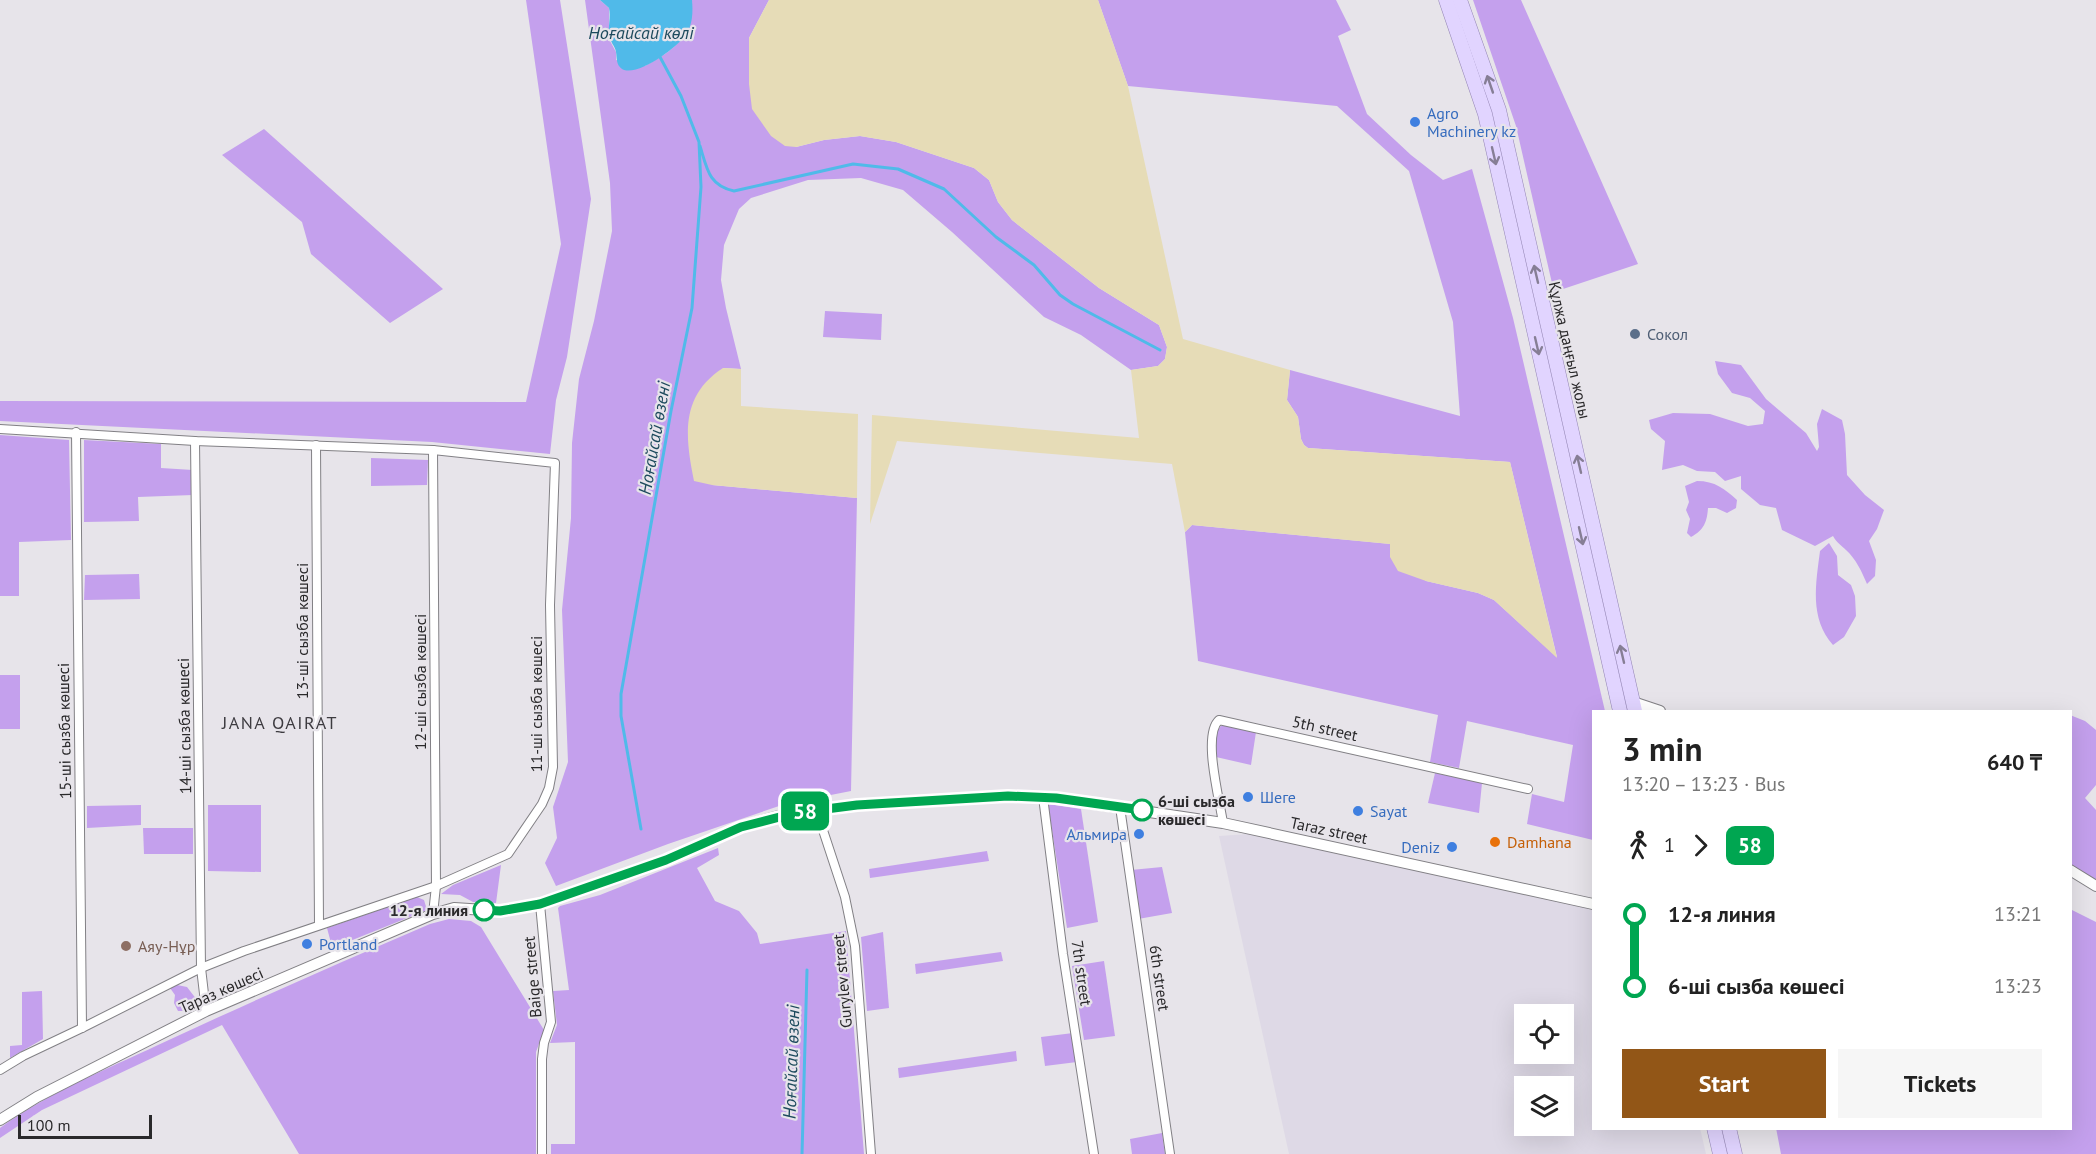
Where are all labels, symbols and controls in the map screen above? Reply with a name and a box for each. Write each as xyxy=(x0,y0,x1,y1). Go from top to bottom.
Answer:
water label: Ноғайсай көлі xyxy=(588,21,695,44)
one-way arrow xyxy=(1483,75,1494,94)
place label: Agro Machinery kz xyxy=(1427,103,1516,141)
marker: Agro Machinery kz xyxy=(1408,115,1422,129)
one-way arrow xyxy=(1489,146,1501,165)
one-way arrow xyxy=(1530,264,1541,284)
street label: Құлжа даңғыл жолы xyxy=(1544,279,1596,421)
place label: Сокол xyxy=(1647,324,1688,344)
marker: Сокол xyxy=(1628,327,1642,341)
one-way arrow xyxy=(1532,336,1544,355)
water label: Ноғайсай өзені xyxy=(633,378,675,496)
one-way arrow xyxy=(1573,455,1585,474)
one-way arrow xyxy=(1575,527,1587,546)
street label: 13-ші сызба көшесі xyxy=(292,563,312,699)
street label: 12-ші сызба көшесі xyxy=(410,614,430,750)
street label: 11-ші сызба көшесі xyxy=(526,636,546,772)
one-way arrow xyxy=(1616,645,1628,664)
street label: 14-ші сызба көшесі xyxy=(173,658,195,794)
street label: 15-ші сызба көшесі xyxy=(53,663,75,799)
district label: JANA QAIRAT xyxy=(221,711,338,734)
street label: 5th street xyxy=(1290,711,1360,745)
text: 3 min xyxy=(1622,727,1703,770)
text: 640 ₸ xyxy=(1987,748,2042,776)
text: 13:20 – 13:23 · Bus xyxy=(1622,771,1786,797)
place label: Шеге xyxy=(1260,787,1296,807)
marker: Шеге xyxy=(1241,790,1255,804)
place label: 6-ші сызба көшесі xyxy=(1158,791,1235,829)
line badge: 58 xyxy=(778,792,832,830)
text: 58 xyxy=(793,798,817,825)
marker: 6-ші сызба көшесі xyxy=(1131,799,1153,821)
place label: Sayat xyxy=(1370,801,1408,821)
marker: Sayat xyxy=(1351,804,1365,818)
street label: Taraz street xyxy=(1288,812,1370,848)
place label: Альмира xyxy=(1067,824,1127,844)
marker: Альмира xyxy=(1132,827,1146,841)
icon: walk xyxy=(1622,829,1655,862)
icon: forward xyxy=(1684,829,1717,862)
place label: Damhana xyxy=(1507,832,1572,852)
text: 1 xyxy=(1664,832,1675,858)
text: 58 xyxy=(1738,832,1762,859)
marker: Damhana xyxy=(1488,835,1502,849)
place label: Deniz xyxy=(1401,837,1440,857)
marker: Deniz xyxy=(1445,840,1459,854)
marker: 12-я линия xyxy=(473,899,495,921)
place label: 12-я линия xyxy=(390,900,468,920)
text: 12-я линия xyxy=(1668,900,1776,928)
text: 13:21 xyxy=(1994,901,2042,927)
street label: Gurylev street xyxy=(828,933,856,1029)
place label: Portland xyxy=(319,934,377,954)
street label: Baige street xyxy=(518,935,546,1019)
place label: Аяу-Нұр xyxy=(138,936,195,956)
marker: Portland xyxy=(300,937,314,951)
marker: Аяу-Нұр xyxy=(119,939,133,953)
street label: 7th street xyxy=(1068,939,1097,1008)
street label: 6th street xyxy=(1145,944,1175,1013)
street label: Тараз көшесі xyxy=(176,963,266,1017)
text: 6-ші сызба көшесі xyxy=(1668,972,1845,1000)
text: 13:23 xyxy=(1994,973,2042,999)
water label: Ноғайсай өзені xyxy=(778,1003,805,1119)
map controls xyxy=(1514,1004,1574,1136)
button: locate xyxy=(1514,1004,1574,1064)
button: Start xyxy=(1622,1049,1826,1118)
button: Tickets xyxy=(1838,1049,2042,1118)
button: layers xyxy=(1514,1076,1574,1136)
scale bar xyxy=(18,1112,152,1140)
text: 100 m xyxy=(27,1115,70,1135)

